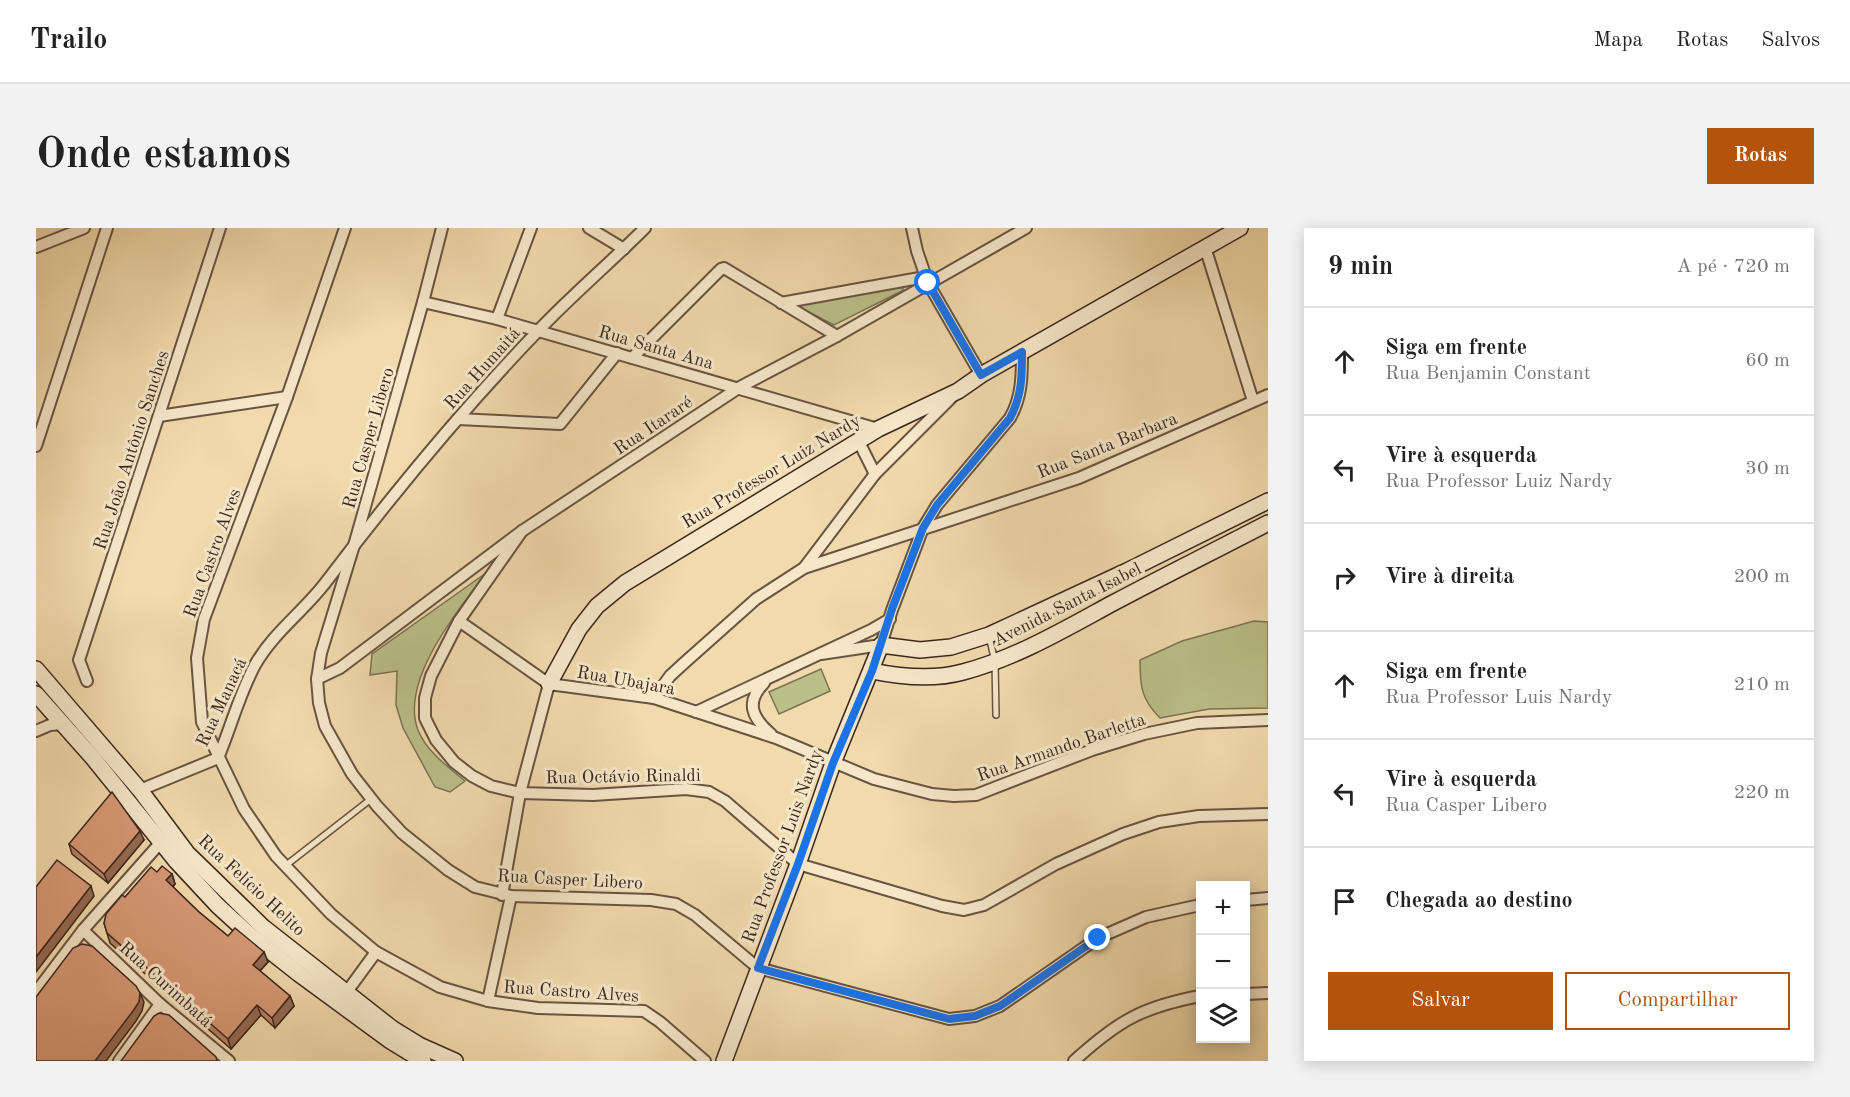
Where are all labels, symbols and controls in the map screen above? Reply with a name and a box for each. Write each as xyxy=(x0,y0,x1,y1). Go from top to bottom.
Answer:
text: Trailo xyxy=(30,27,107,55)
text: Mapa xyxy=(1594,30,1643,51)
text: Rotas xyxy=(1676,30,1728,51)
text: Salvos xyxy=(1761,30,1820,51)
button: Rotas xyxy=(1707,128,1814,184)
text: Onde estamos xyxy=(36,135,291,177)
text: 9 min xyxy=(1328,254,1393,280)
text: A pé · 720 m xyxy=(1676,257,1790,277)
route start xyxy=(914,269,940,295)
street label: Rua Santa Ana xyxy=(596,323,715,373)
street label: Rua Humaitá xyxy=(441,324,524,413)
text: Siga em frente xyxy=(1385,337,1527,359)
icon: ahead xyxy=(1328,345,1361,378)
street label: Rua João Antônio Sanches xyxy=(91,348,173,552)
text: 60 m xyxy=(1745,351,1790,371)
text: Rua Benjamin Constant xyxy=(1385,364,1591,384)
street label: Rua Casper Libero xyxy=(340,366,398,511)
street label: Rua Itararé xyxy=(611,393,696,459)
street label: Rua Santa Barbara xyxy=(1035,410,1180,482)
street label: Rua Professor Luiz Nardy xyxy=(679,411,864,532)
text: Vire à esquerda xyxy=(1385,445,1537,467)
icon: left xyxy=(1328,453,1361,486)
text: 30 m xyxy=(1745,459,1790,479)
text: Rua Professor Luiz Nardy xyxy=(1385,472,1612,492)
street label: Rua Castro Alves xyxy=(181,486,245,620)
street label: Avenida Santa Isabel xyxy=(990,560,1145,650)
icon: right xyxy=(1328,561,1361,594)
text: Vire à direita xyxy=(1385,566,1515,588)
text: 200 m xyxy=(1734,567,1790,587)
street label: Rua Manacá xyxy=(194,655,250,750)
text: Siga em frente xyxy=(1385,661,1527,683)
street label: Rua Ubajara xyxy=(575,663,676,699)
icon: ahead xyxy=(1328,669,1361,702)
text: 210 m xyxy=(1734,675,1790,695)
text: Rua Professor Luis Nardy xyxy=(1385,688,1612,708)
street label: Rua Armando Barletta xyxy=(975,711,1148,785)
street label: Rua Professor Luis Nardy xyxy=(739,747,827,946)
street label: Rua Octávio Rinaldi xyxy=(545,767,701,787)
text: Vire à esquerda xyxy=(1385,769,1537,791)
icon: left xyxy=(1328,777,1361,810)
text: 220 m xyxy=(1734,783,1790,803)
text: Rua Casper Libero xyxy=(1385,796,1547,816)
street label: Rua Felício Helito xyxy=(194,832,308,940)
street label: Rua Casper Libero xyxy=(497,867,643,893)
map controls xyxy=(1196,881,1250,1043)
button: + xyxy=(1196,881,1250,935)
icon: arrive xyxy=(1328,885,1361,918)
text: Chegada ao destino xyxy=(1385,890,1573,912)
route end xyxy=(1084,924,1110,950)
button: − xyxy=(1196,935,1250,989)
street label: Rua Curimbatá xyxy=(115,939,215,1031)
button: Salvar xyxy=(1328,972,1553,1030)
button: Compartilhar xyxy=(1565,972,1790,1030)
street label: Rua Castro Alves xyxy=(502,978,640,1006)
button: layers xyxy=(1196,989,1250,1043)

